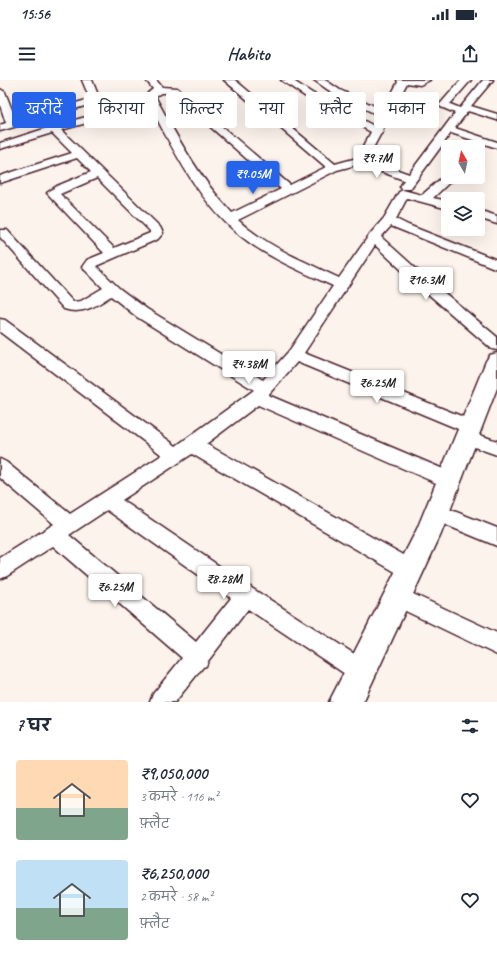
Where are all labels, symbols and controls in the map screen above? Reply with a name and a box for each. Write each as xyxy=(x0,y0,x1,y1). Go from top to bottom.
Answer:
text: 15:56 xyxy=(20,5,50,24)
icon: menu xyxy=(16,43,38,65)
text: Habito xyxy=(227,43,270,65)
icon: share xyxy=(459,43,481,65)
chip: खरीदें xyxy=(12,92,76,128)
chip: किराया xyxy=(84,92,158,128)
chip: फ़िल्टर xyxy=(166,92,237,128)
chip: नया xyxy=(245,92,298,128)
chip: फ़्लैट xyxy=(306,92,366,128)
chip: मकान xyxy=(374,92,439,128)
north arrow xyxy=(441,140,485,184)
map controls xyxy=(441,140,485,236)
pin: ₹9.7M xyxy=(349,145,405,179)
text: ₹9.7M xyxy=(362,150,392,166)
pin: ₹9.05M xyxy=(220,161,286,195)
text: ₹9.05M xyxy=(235,166,271,182)
button: layers xyxy=(441,192,485,236)
pin: ₹16.3M xyxy=(393,267,459,301)
text: ₹16.3M xyxy=(408,272,444,288)
pin: ₹4.38M xyxy=(216,351,282,385)
text: ₹4.38M xyxy=(231,356,267,372)
pin: ₹6.25M xyxy=(344,370,410,404)
text: ₹6.25M xyxy=(359,375,395,391)
pin: ₹8.28M xyxy=(191,566,257,600)
text: ₹8.28M xyxy=(206,571,242,587)
pin: ₹6.25M xyxy=(82,574,148,608)
text: ₹6.25M xyxy=(97,579,133,595)
text: 7 घर xyxy=(16,715,50,736)
icon: filters xyxy=(459,715,481,737)
text: ₹9,050,000 xyxy=(140,763,207,784)
icon: home xyxy=(48,776,96,824)
text: 3 कमरे · 116 m² xyxy=(140,789,218,805)
icon: heart xyxy=(459,789,481,811)
text: फ़्लैट xyxy=(140,816,170,832)
text: ₹6,250,000 xyxy=(140,863,208,884)
icon: home xyxy=(48,876,96,924)
text: 2 कमरे · 58 m² xyxy=(140,889,212,905)
icon: heart xyxy=(459,889,481,911)
text: फ़्लैट xyxy=(140,916,170,932)

